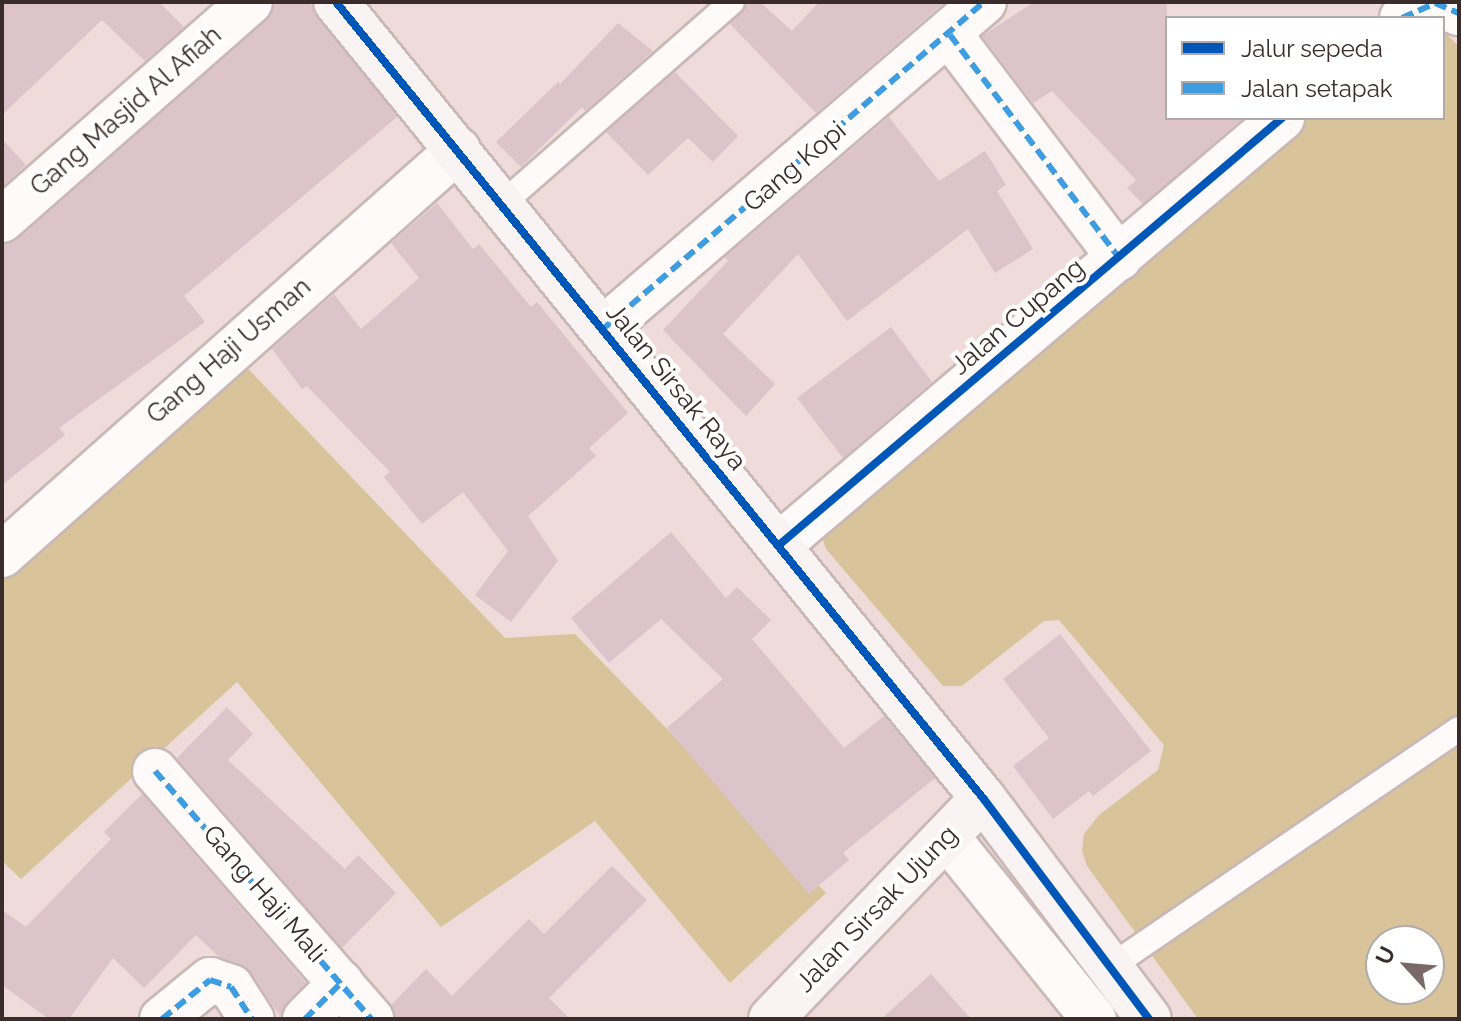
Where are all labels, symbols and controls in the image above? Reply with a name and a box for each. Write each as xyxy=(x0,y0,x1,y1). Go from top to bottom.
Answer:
legend xyxy=(1165,16,1445,120)
street label: Gang Masjid Al Afiah xyxy=(23,19,229,203)
text: Jalur sepeda xyxy=(1241,34,1383,63)
text: Jalan setapak xyxy=(1241,74,1392,103)
street label: Gang Kopi xyxy=(738,115,852,219)
street label: Jalan Cupang xyxy=(945,252,1091,382)
street label: Gang Haji Usman xyxy=(141,271,317,431)
street label: Jalan Sirsak Raya xyxy=(599,297,753,477)
street label: Gang Haji Mali xyxy=(196,819,332,969)
street label: Jalan Sirsak Ujung xyxy=(790,819,964,999)
north arrow xyxy=(1365,925,1445,1005)
text: U xyxy=(1370,942,1401,968)

